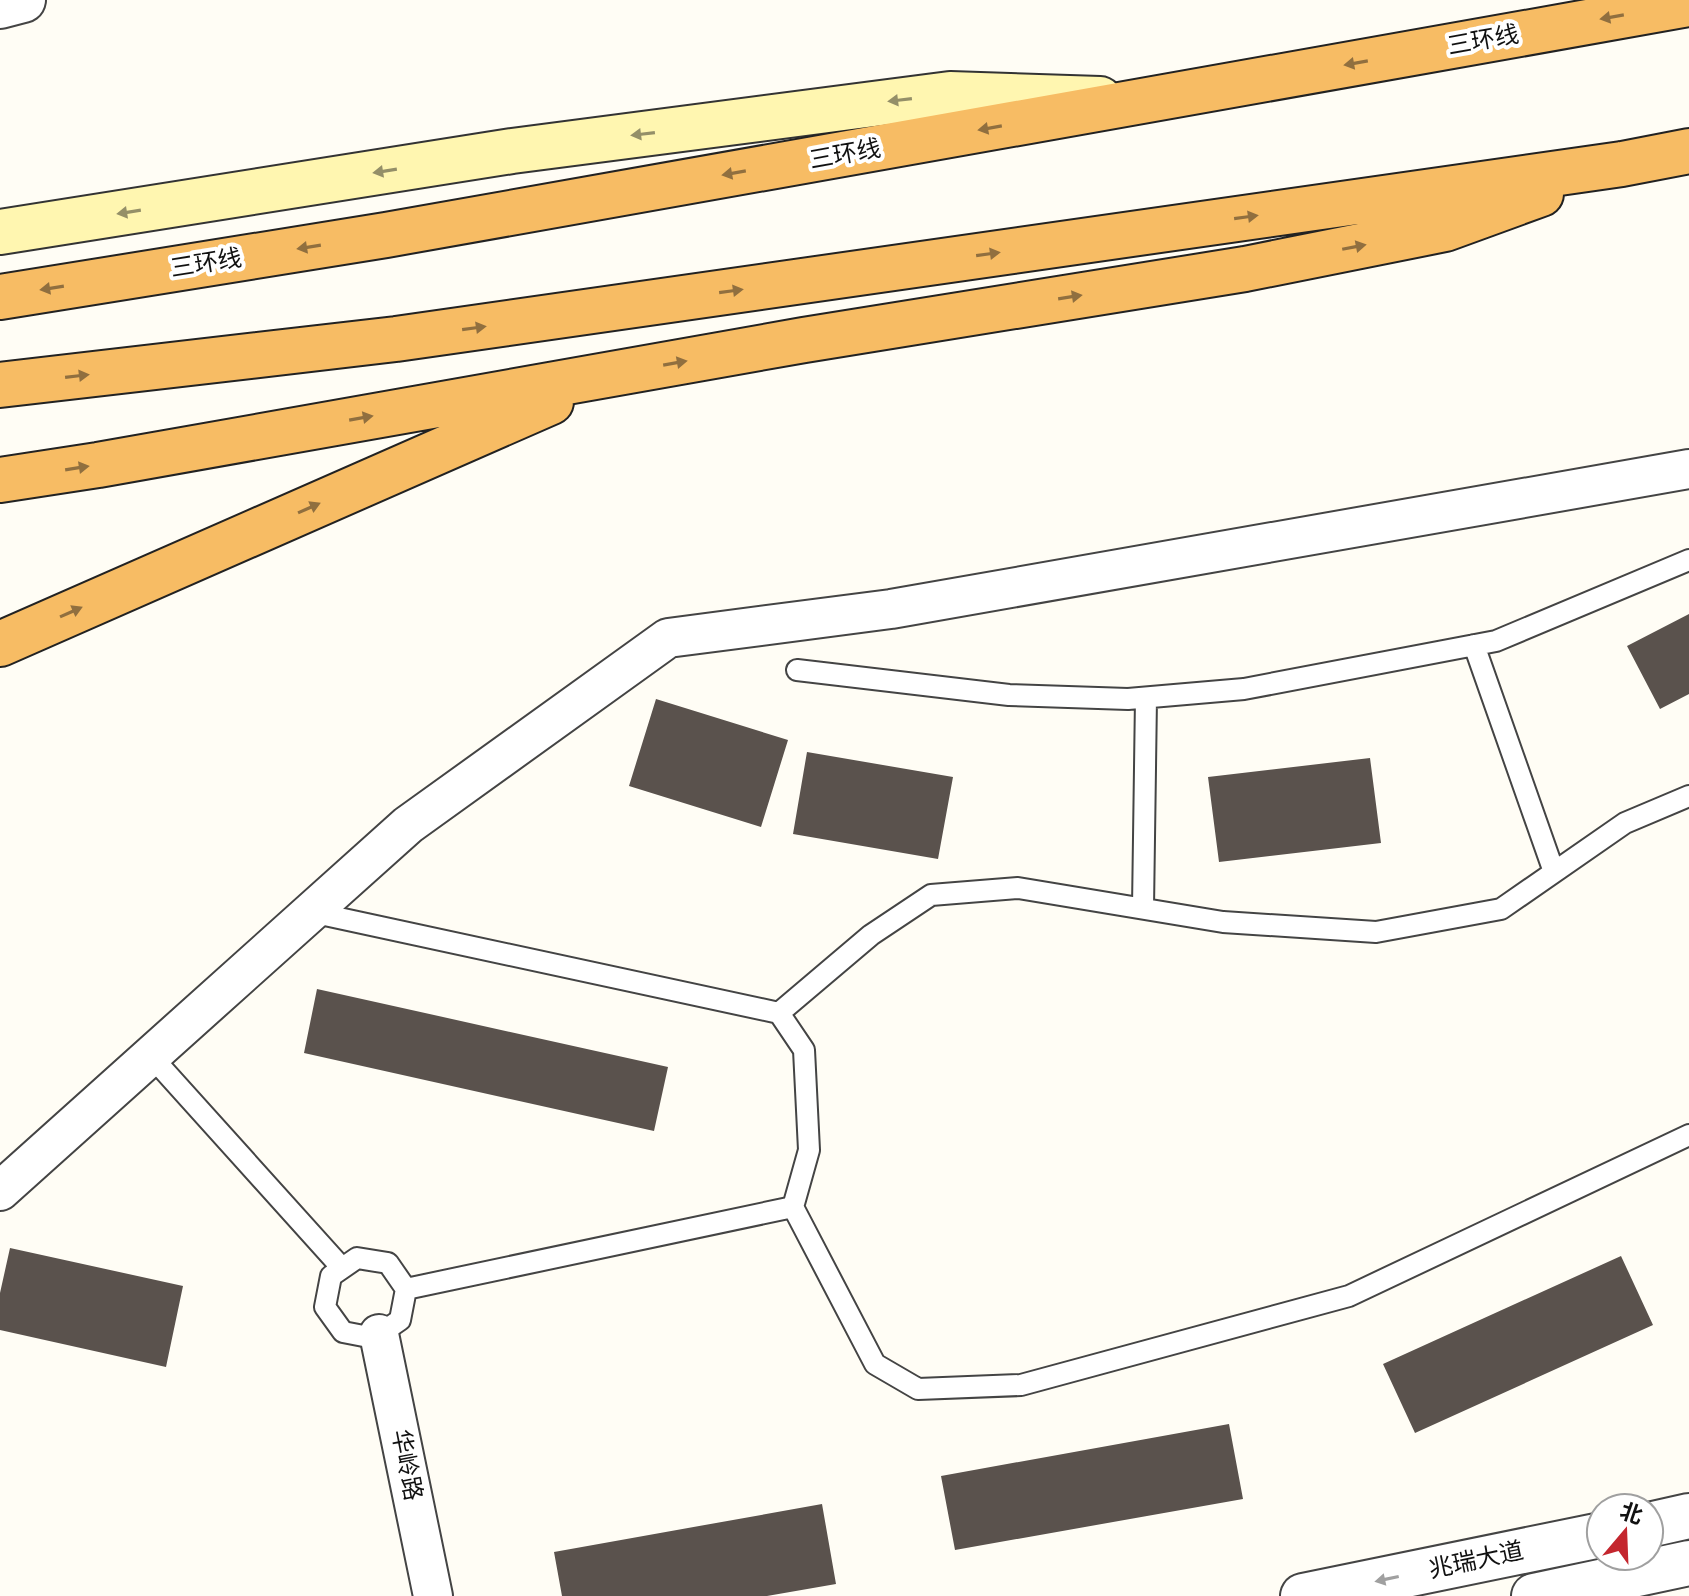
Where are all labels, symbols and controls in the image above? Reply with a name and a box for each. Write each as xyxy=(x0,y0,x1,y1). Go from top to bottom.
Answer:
one-way arrow xyxy=(1599,12,1624,24)
street label: 三环线 xyxy=(1445,18,1521,61)
one-way arrow xyxy=(1343,57,1368,70)
one-way arrow xyxy=(888,94,913,107)
one-way arrow xyxy=(977,122,1002,135)
one-way arrow xyxy=(630,127,655,140)
street label: 三环线 xyxy=(807,132,883,175)
one-way arrow xyxy=(372,165,397,178)
one-way arrow xyxy=(721,168,746,180)
one-way arrow xyxy=(116,206,141,218)
one-way arrow xyxy=(1234,210,1259,223)
one-way arrow xyxy=(296,241,321,254)
one-way arrow xyxy=(1341,241,1366,253)
street label: 三环线 xyxy=(168,242,244,283)
one-way arrow xyxy=(976,247,1001,260)
one-way arrow xyxy=(39,283,64,295)
one-way arrow xyxy=(719,284,744,297)
one-way arrow xyxy=(1058,290,1083,303)
one-way arrow xyxy=(462,321,487,334)
one-way arrow xyxy=(663,356,688,368)
one-way arrow xyxy=(65,369,90,382)
one-way arrow xyxy=(349,412,374,424)
one-way arrow xyxy=(65,461,90,474)
one-way arrow xyxy=(297,501,321,514)
one-way arrow xyxy=(59,605,83,618)
street label: 华岭路 xyxy=(385,1427,430,1503)
north arrow xyxy=(1585,1492,1665,1572)
text: 北 xyxy=(1617,1496,1646,1530)
street label: 兆瑞大道 xyxy=(1426,1534,1526,1585)
one-way arrow xyxy=(1375,1573,1400,1585)

